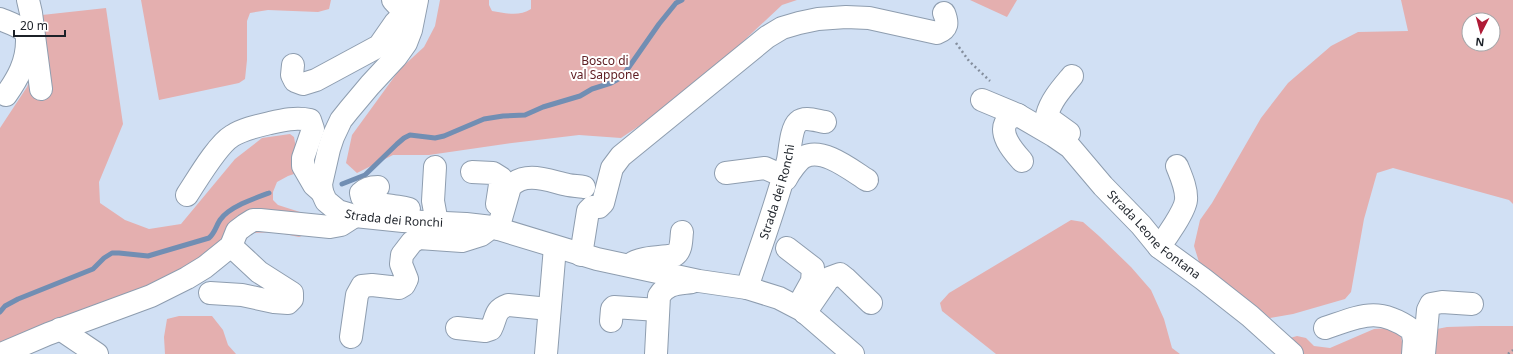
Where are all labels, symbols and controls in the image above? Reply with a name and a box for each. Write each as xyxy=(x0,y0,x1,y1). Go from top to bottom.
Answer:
scale bar xyxy=(14,12,65,38)
north arrow xyxy=(1461,12,1501,52)
text: 20 m xyxy=(20,17,48,34)
text: N xyxy=(1475,35,1485,50)
park label: Bosco di val Sappone xyxy=(571,52,640,83)
street label: Strada dei Ronchi xyxy=(755,143,798,242)
street label: Strada Leone Fontana xyxy=(1104,186,1204,283)
street label: Strada dei Ronchi xyxy=(343,204,443,231)

